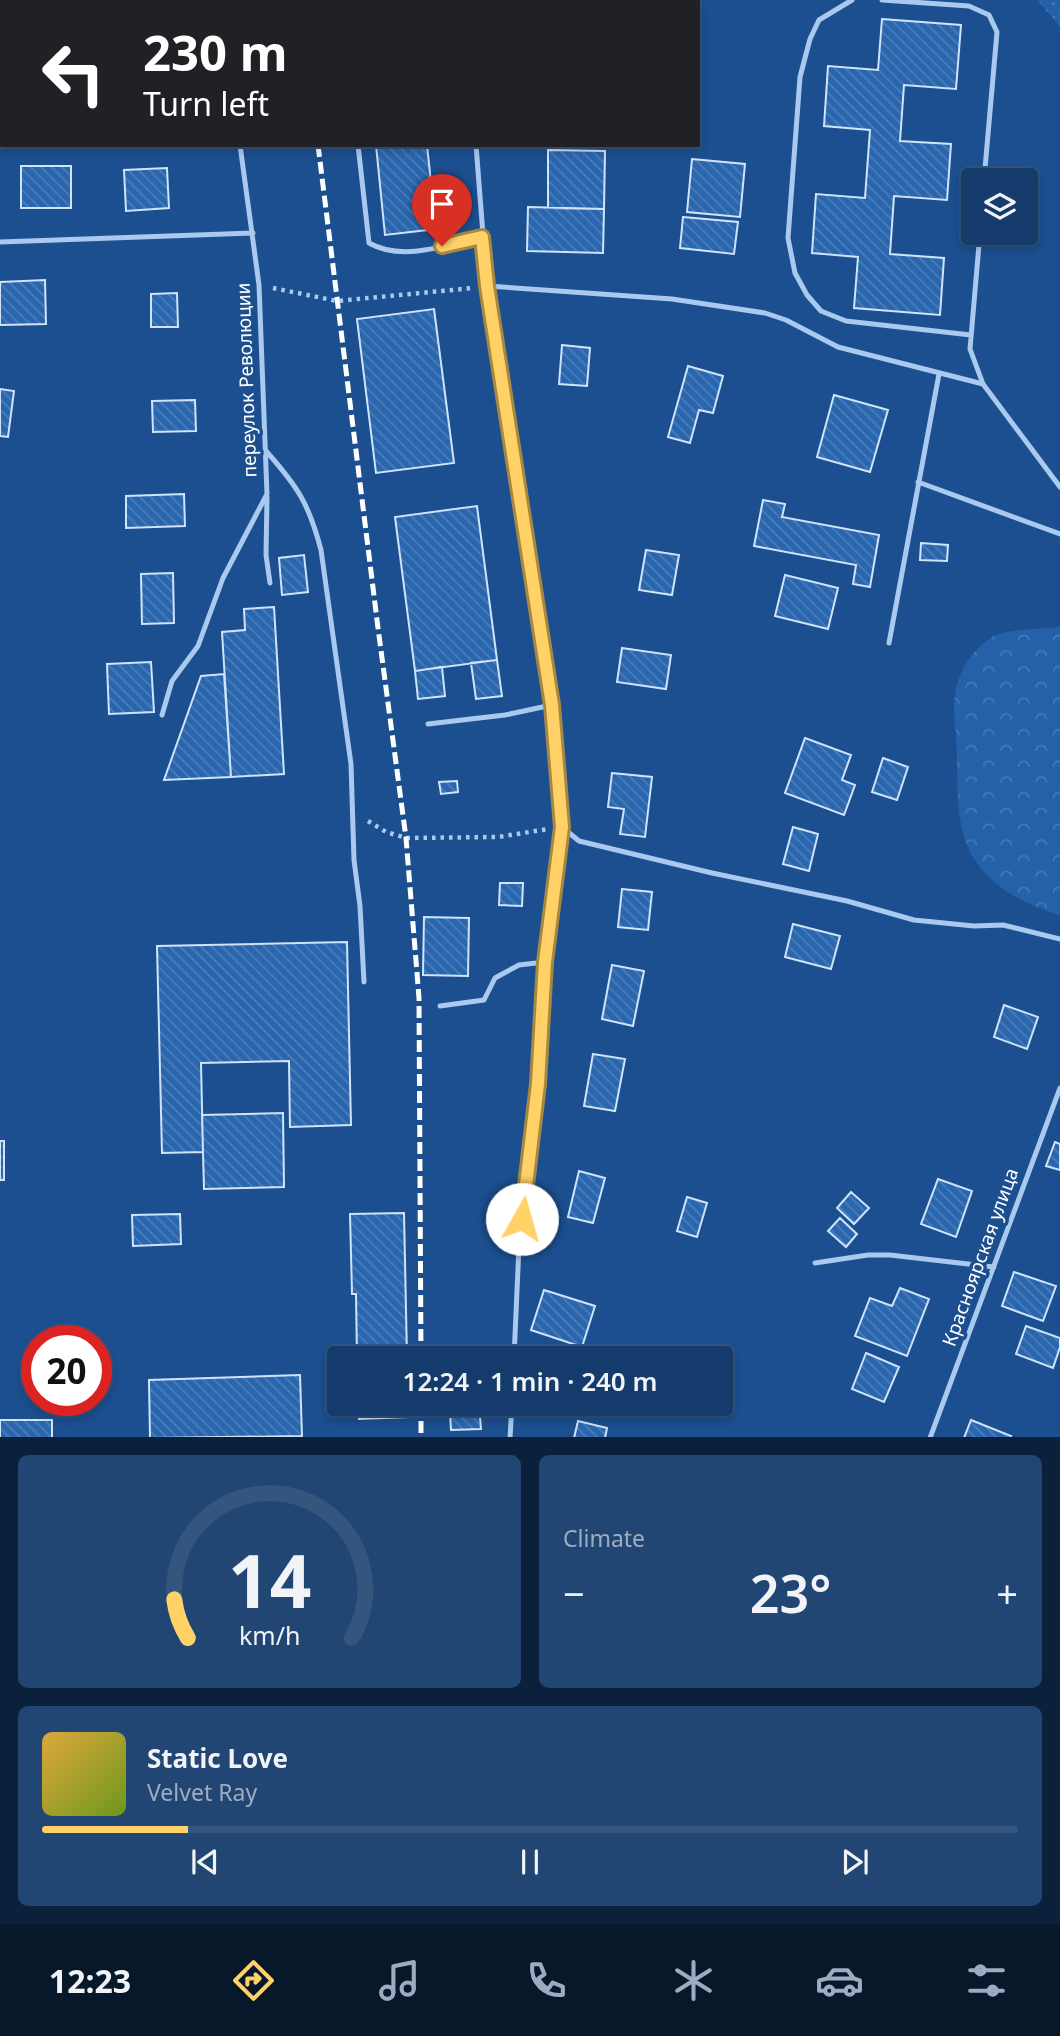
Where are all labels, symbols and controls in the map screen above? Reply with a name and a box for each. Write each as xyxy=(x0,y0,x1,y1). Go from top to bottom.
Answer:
text: 230 m xyxy=(143,19,288,85)
icon: left xyxy=(28,28,119,119)
text: Turn left xyxy=(143,82,269,125)
map controls xyxy=(961,168,1038,245)
button: layers xyxy=(961,168,1038,245)
pin xyxy=(412,174,472,246)
icon: arrive xyxy=(423,185,461,223)
street label: переулок Революции xyxy=(230,282,262,478)
street label: Красноярская улица xyxy=(936,1164,1024,1350)
position arrow xyxy=(485,1182,559,1256)
speed limit sign: 20 xyxy=(21,1325,112,1416)
text: 12:24 · 1 min · 240 m xyxy=(403,1363,657,1399)
text: Climate xyxy=(563,1522,645,1554)
text: 14 xyxy=(228,1530,311,1629)
text: 23° xyxy=(750,1557,831,1628)
text: − xyxy=(563,1567,585,1619)
text: + xyxy=(996,1567,1018,1619)
text: km/h xyxy=(239,1617,300,1651)
text: Static Love xyxy=(147,1740,288,1776)
text: Velvet Ray xyxy=(147,1776,257,1808)
icon: previous xyxy=(186,1843,224,1881)
icon: pause xyxy=(511,1843,549,1881)
icon: next xyxy=(836,1843,874,1881)
icon: directions xyxy=(229,1956,278,2005)
icon: music xyxy=(375,1956,424,2005)
icon: phone xyxy=(522,1956,571,2005)
icon: climate xyxy=(669,1956,718,2005)
icon: car xyxy=(815,1956,864,2005)
icon: filters xyxy=(962,1956,1011,2005)
text: 12:23 xyxy=(49,1959,131,2002)

